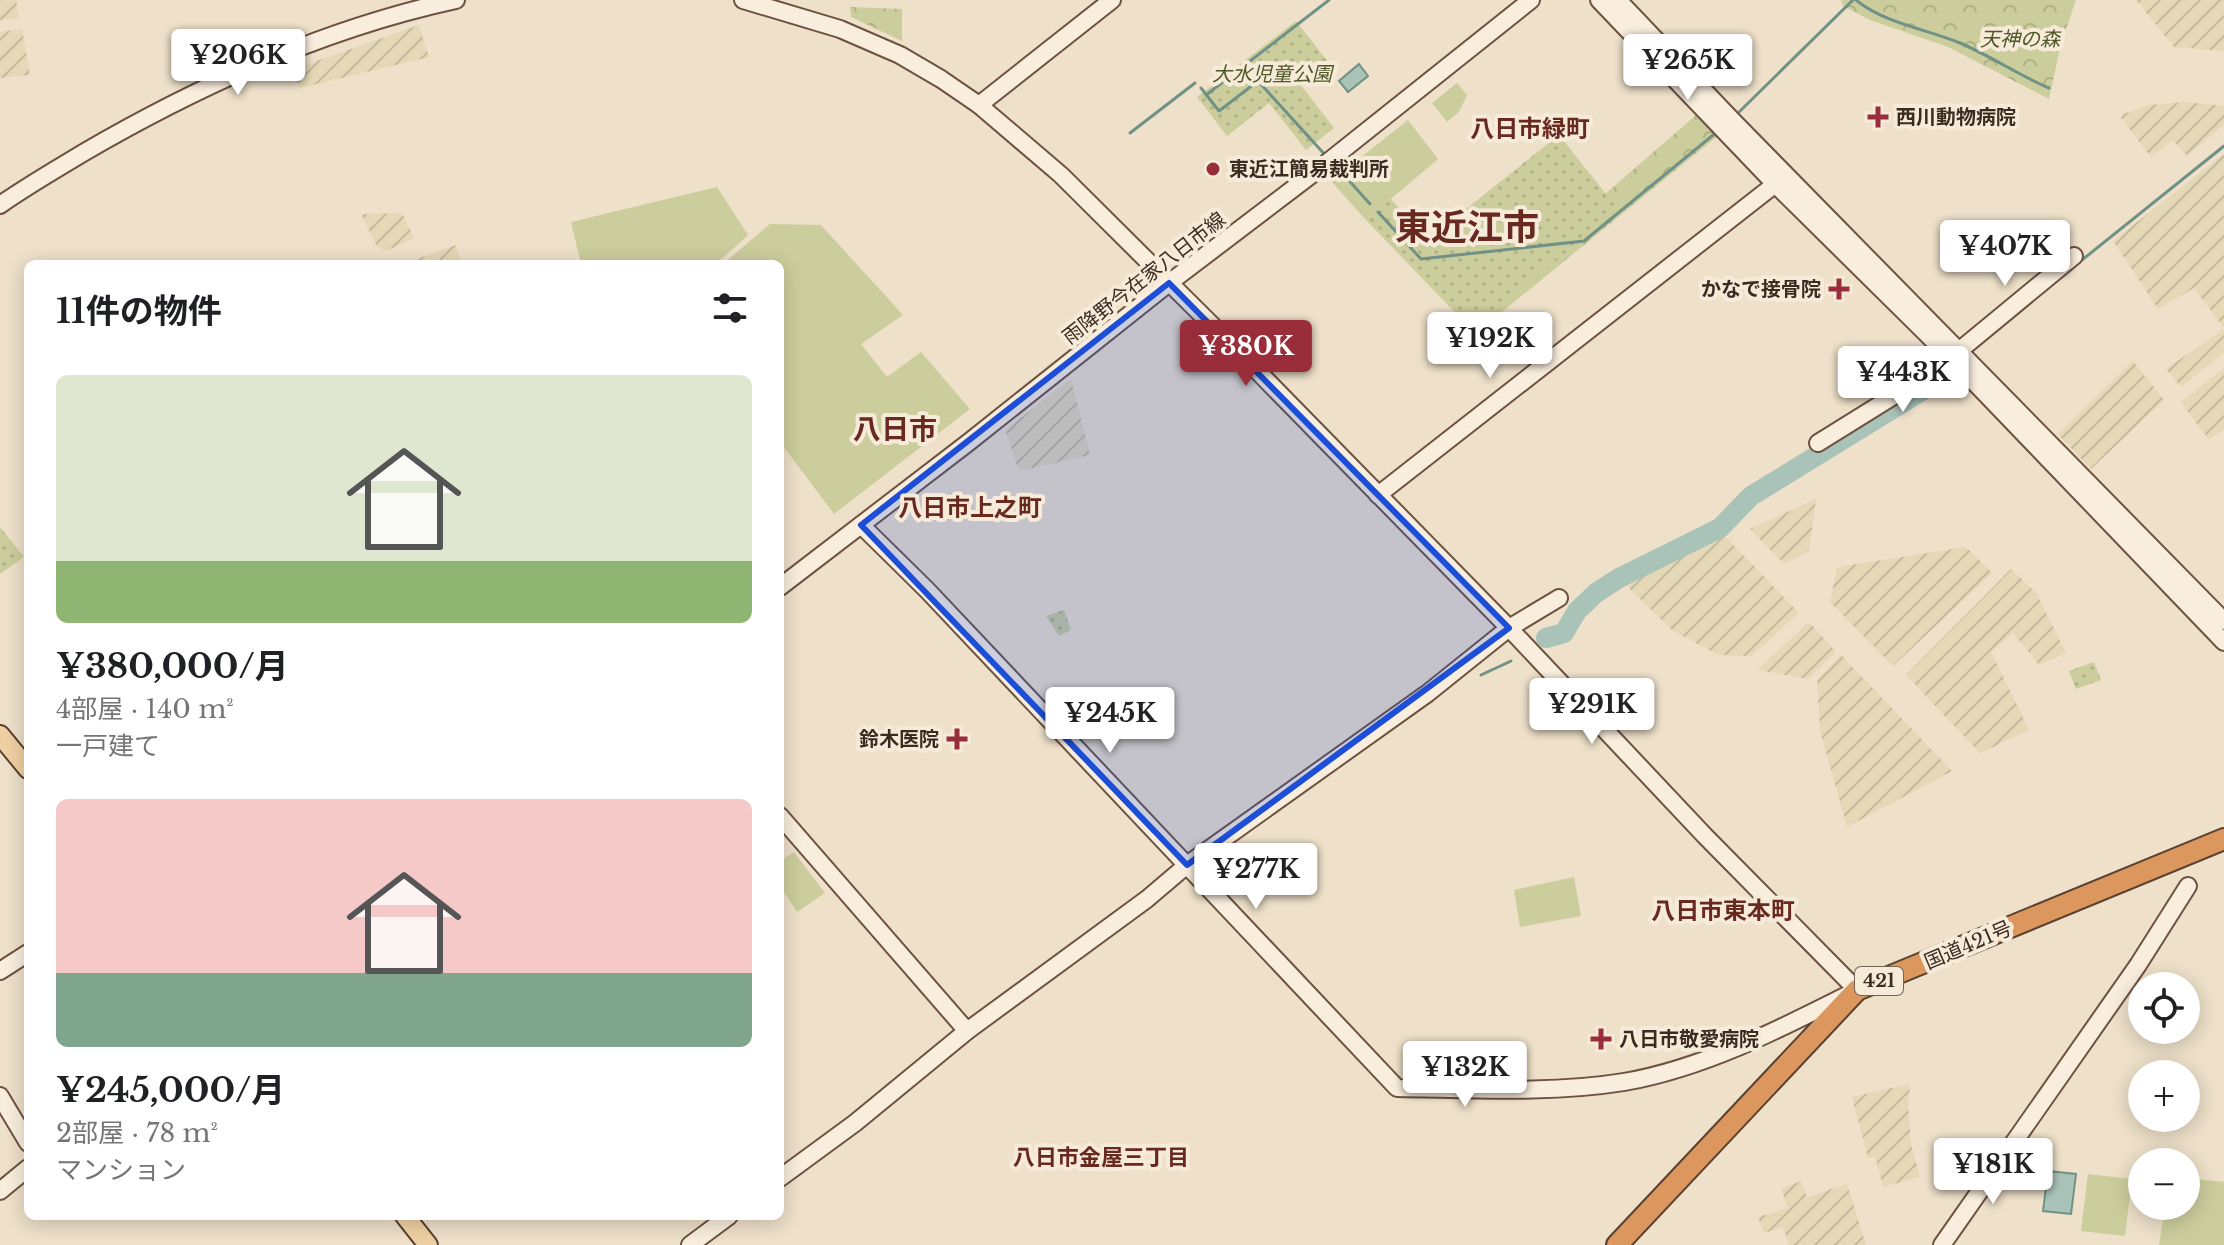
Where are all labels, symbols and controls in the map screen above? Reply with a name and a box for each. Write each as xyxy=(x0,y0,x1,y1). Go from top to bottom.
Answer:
park label: 天神の森 xyxy=(1980,27,2062,51)
pin: ¥206K xyxy=(182,29,294,97)
pin: ¥265K xyxy=(1632,34,1744,102)
text: ¥206K xyxy=(189,39,287,71)
text: ¥265K xyxy=(1641,44,1735,76)
park label: 大水児童公園 xyxy=(1212,62,1335,86)
place label: 西川動物病院 xyxy=(1896,105,2016,129)
marker: 西川動物病院 xyxy=(1867,106,1889,128)
district label: 八日市緑町 xyxy=(1470,114,1590,143)
place label: 東近江簡易裁判所 xyxy=(1229,157,1389,181)
marker: 東近江簡易裁判所 xyxy=(1204,160,1222,178)
district label: 東近江市 xyxy=(1395,205,1539,250)
street label: 雨降野今在家八日市線 xyxy=(1058,207,1230,349)
pin: ¥407K xyxy=(1949,220,2061,288)
text: ¥407K xyxy=(1958,230,2052,262)
place label: かなで接骨院 xyxy=(1701,277,1821,301)
marker: かなで接骨院 xyxy=(1828,278,1850,300)
icon: filters xyxy=(708,286,752,330)
text: 11件の物件 xyxy=(56,290,222,332)
pin: ¥192K xyxy=(1434,312,1546,380)
pin: ¥380K xyxy=(1190,320,1302,388)
text: ¥192K xyxy=(1445,322,1535,354)
text: ¥380K xyxy=(1198,330,1294,362)
pin: ¥443K xyxy=(1847,346,1959,414)
text: ¥443K xyxy=(1856,356,1950,388)
district label: 八日市 xyxy=(853,412,937,447)
icon: home xyxy=(332,427,476,571)
district label: 八日市上之町 xyxy=(898,493,1042,522)
text: ¥380,000/月 xyxy=(56,645,289,687)
pin: ¥291K xyxy=(1536,678,1648,746)
pin: ¥245K xyxy=(1054,687,1166,755)
text: ¥291K xyxy=(1547,688,1637,720)
text: 4部屋 · 140 m² xyxy=(56,693,234,725)
text: ¥245K xyxy=(1063,697,1157,729)
place label: 鈴木医院 xyxy=(859,727,939,751)
marker: 鈴木医院 xyxy=(946,728,968,750)
text: 一戸建て xyxy=(56,730,160,762)
pin: ¥277K xyxy=(1200,843,1312,911)
icon: home xyxy=(332,851,476,995)
text: ¥277K xyxy=(1212,853,1300,885)
district label: 八日市東本町 xyxy=(1651,896,1795,925)
street label: 国道421号 xyxy=(1921,916,2015,974)
road number: 421 xyxy=(1855,967,1903,995)
map controls xyxy=(2128,972,2200,1220)
button: locate xyxy=(2128,972,2200,1044)
place label: 八日市敬愛病院 xyxy=(1619,1027,1759,1051)
marker: 八日市敬愛病院 xyxy=(1590,1028,1612,1050)
pin: ¥132K xyxy=(1409,1041,1521,1109)
text: ¥132K xyxy=(1421,1051,1509,1083)
button: + xyxy=(2128,1060,2200,1132)
text: ¥245,000/月 xyxy=(56,1069,285,1111)
text: 2部屋 · 78 m² xyxy=(56,1117,218,1149)
pin: ¥181K xyxy=(1937,1138,2049,1206)
district label: 八日市金屋三丁目 xyxy=(1013,1144,1189,1171)
text: ¥181K xyxy=(1952,1148,2034,1180)
button: − xyxy=(2128,1148,2200,1220)
text: マンション xyxy=(56,1154,186,1186)

